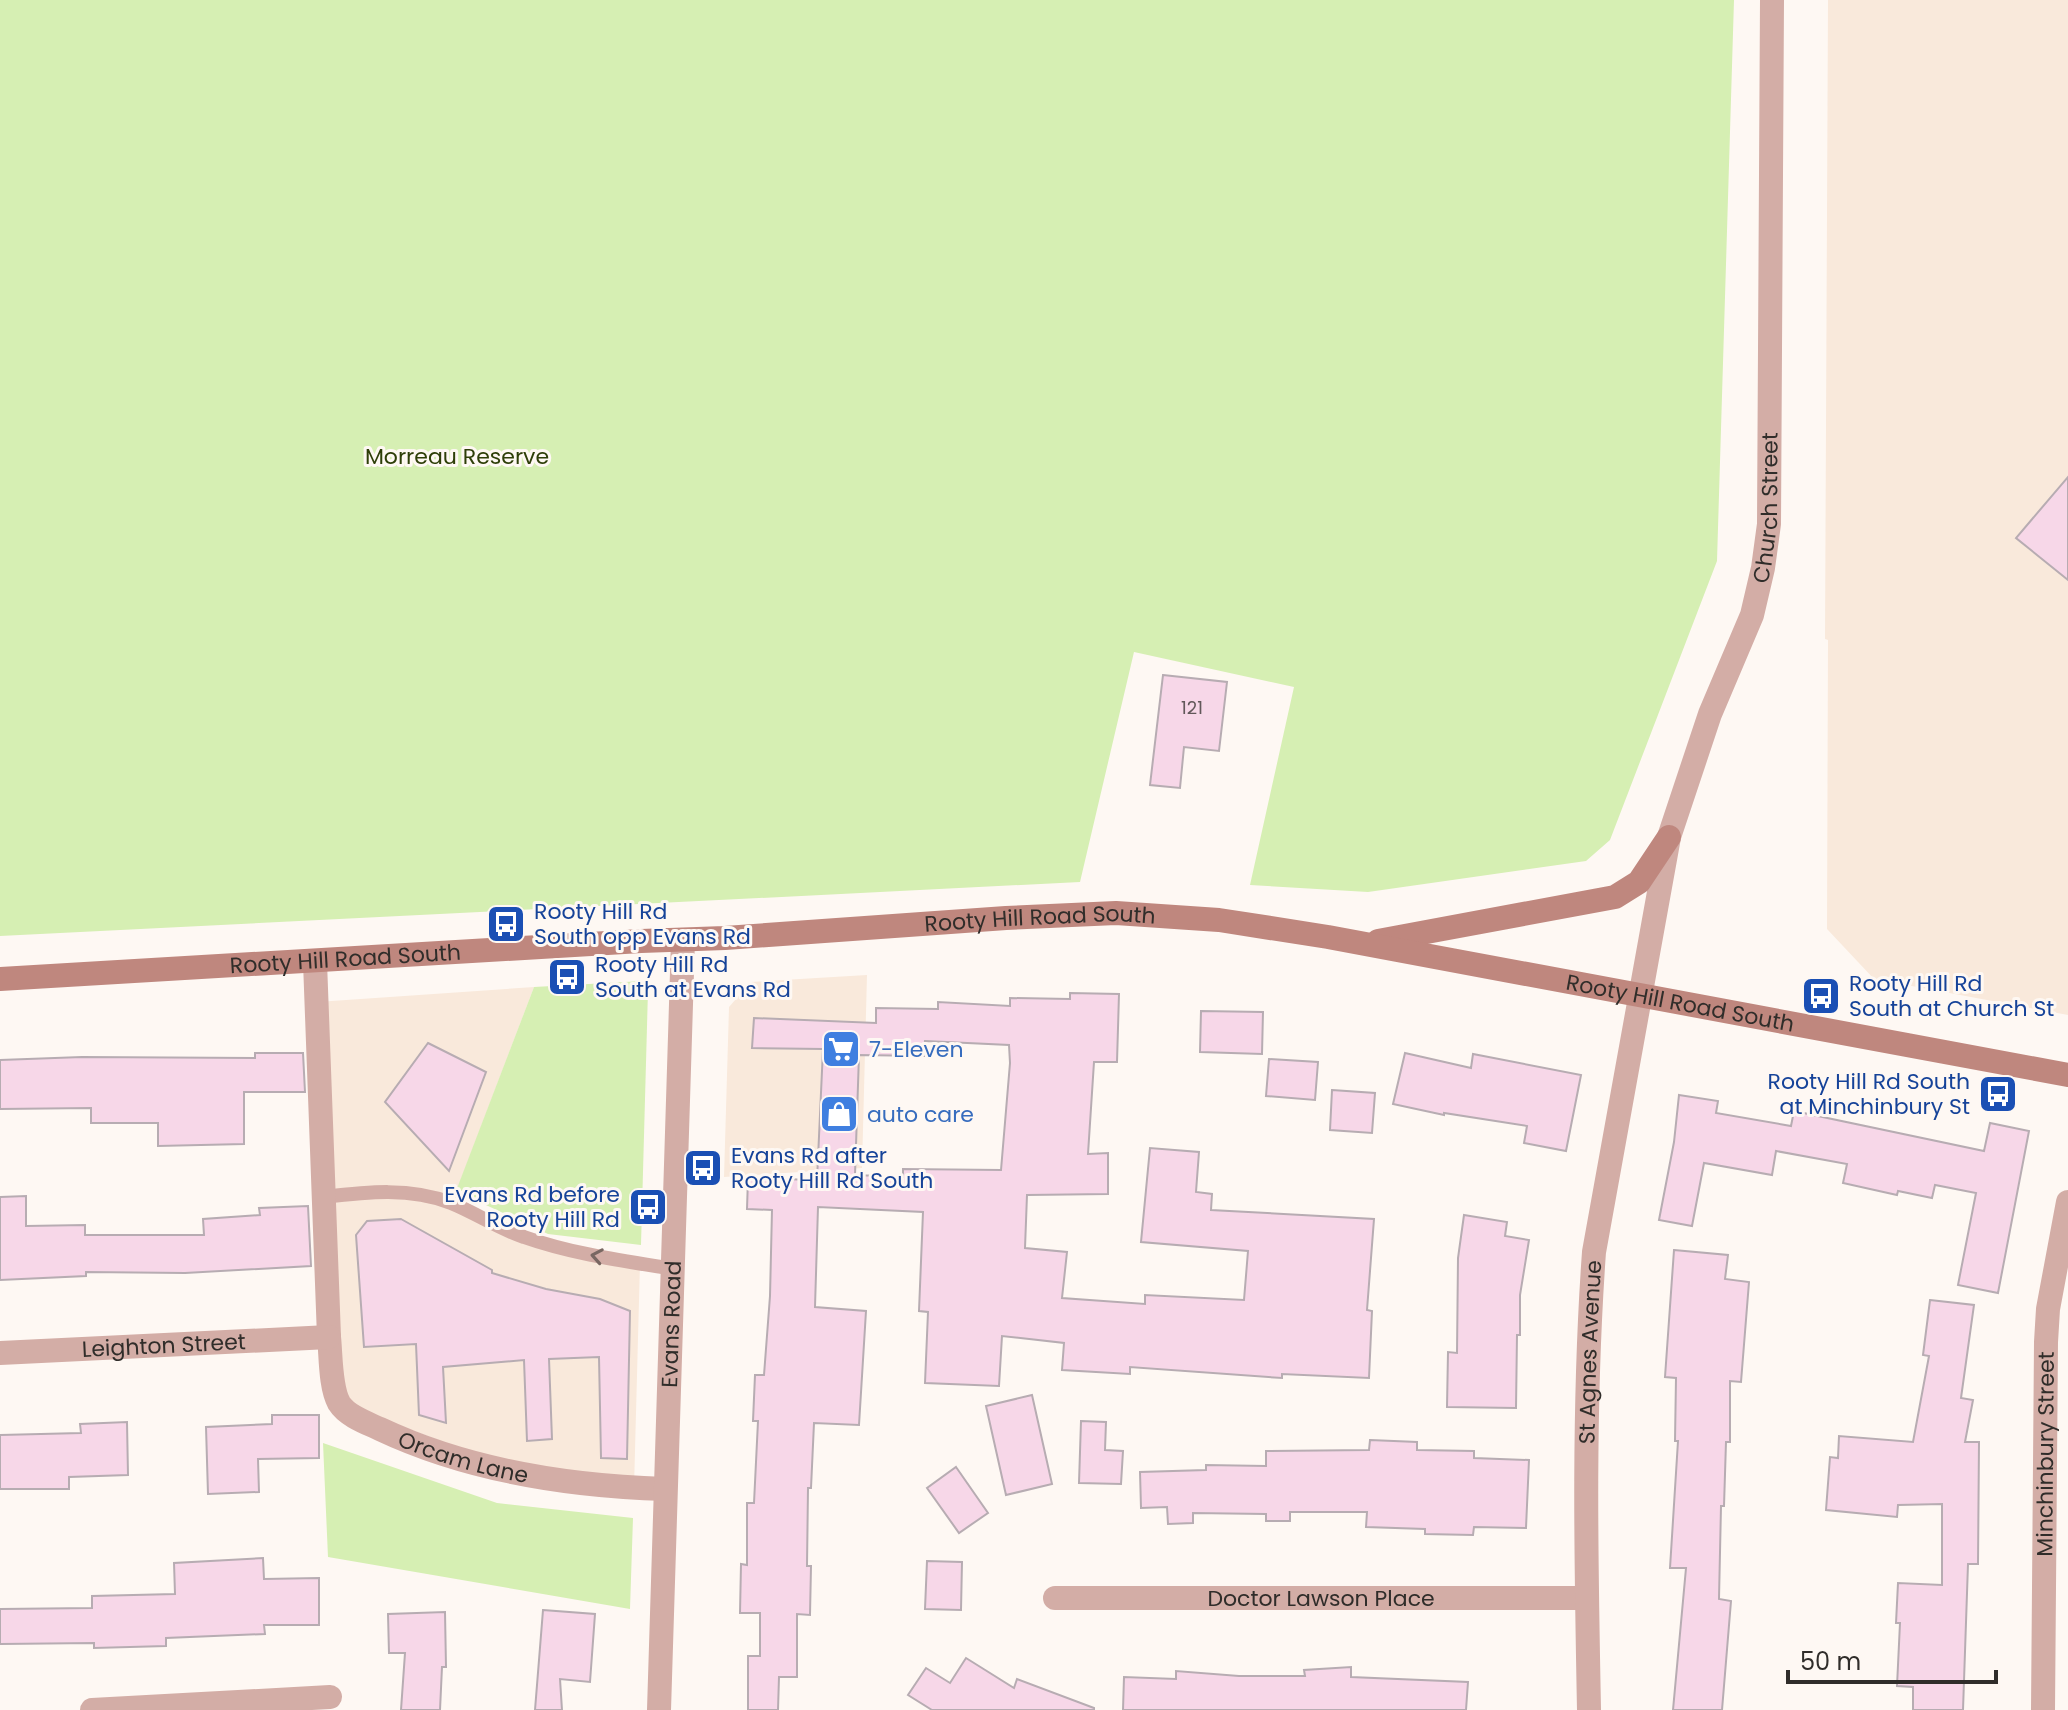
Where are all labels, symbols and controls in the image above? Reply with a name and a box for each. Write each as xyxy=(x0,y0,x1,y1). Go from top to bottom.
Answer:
street label: Church Street xyxy=(1744,432,1785,586)
park label: Morreau Reserve xyxy=(365,441,549,472)
house number: 121 xyxy=(1181,695,1203,720)
place label: Rooty Hill Rd South opp Evans Rd xyxy=(534,896,751,952)
street label: Rooty Hill Road South xyxy=(923,897,1157,939)
bus stop icon: Rooty Hill Rd South opp Evans Rd xyxy=(485,903,527,945)
street label: Rooty Hill Road South xyxy=(229,936,462,981)
place label: Rooty Hill Rd South at Evans Rd xyxy=(595,949,791,1005)
bus stop icon: Rooty Hill Rd South at Evans Rd xyxy=(546,956,588,998)
street label: Rooty Hill Road South xyxy=(1564,966,1797,1039)
place label: Rooty Hill Rd South at Church St xyxy=(1849,968,2054,1024)
bus stop icon: Rooty Hill Rd South at Church St xyxy=(1800,975,1842,1017)
supermarket icon: 7-Eleven xyxy=(820,1028,862,1070)
place label: 7-Eleven xyxy=(869,1034,964,1065)
place label: Rooty Hill Rd South at Minchinbury St xyxy=(1768,1066,1970,1122)
bus stop icon: Rooty Hill Rd South at Minchinbury St xyxy=(1977,1073,2019,1115)
shop icon: auto care xyxy=(818,1093,860,1135)
place label: auto care xyxy=(867,1099,974,1130)
place label: Evans Rd after Rooty Hill Rd South xyxy=(731,1140,933,1196)
bus stop icon: Evans Rd after Rooty Hill Rd South xyxy=(682,1147,724,1189)
place label: Evans Rd before Rooty Hill Rd xyxy=(444,1179,620,1235)
bus stop icon: Evans Rd before Rooty Hill Rd xyxy=(627,1186,669,1228)
one-way arrow xyxy=(591,1248,604,1265)
street label: St Agnes Avenue xyxy=(1571,1259,1609,1444)
street label: Evans Road xyxy=(654,1260,688,1388)
street label: Leighton Street xyxy=(81,1326,247,1365)
street label: Minchinbury Street xyxy=(2029,1351,2061,1557)
street label: Orcam Lane xyxy=(393,1423,531,1491)
street label: Doctor Lawson Place xyxy=(1207,1583,1435,1614)
scale bar xyxy=(1788,1634,1996,1684)
text: 50 m xyxy=(1800,1645,1861,1678)

